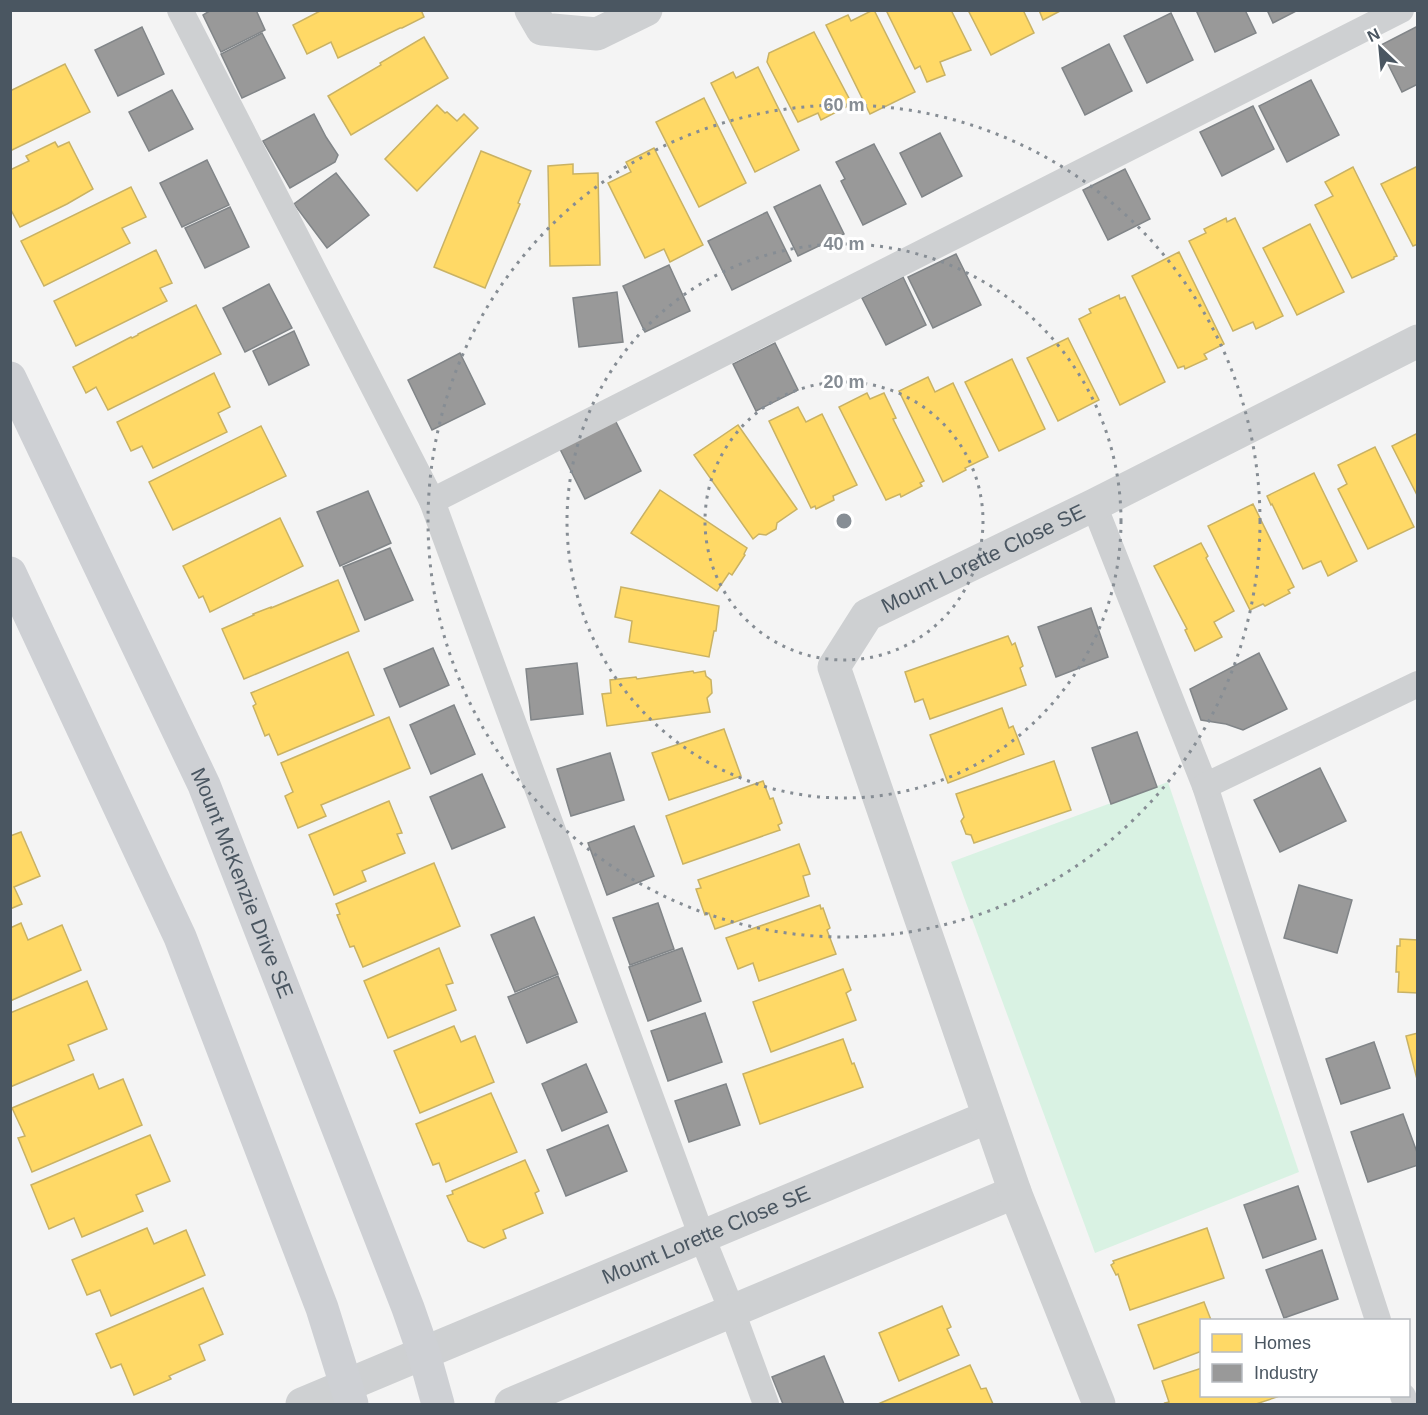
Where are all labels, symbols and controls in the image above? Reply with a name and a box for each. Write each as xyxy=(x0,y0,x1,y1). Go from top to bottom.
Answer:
north arrow xyxy=(1350,18,1410,78)
text: N xyxy=(1365,25,1383,45)
text: 60 m xyxy=(823,95,865,115)
text: 40 m xyxy=(823,234,865,254)
text: 20 m xyxy=(823,372,865,392)
street label: Mount Lorette Close SE xyxy=(878,499,1088,617)
centre of rings xyxy=(834,511,854,531)
street label: Mount McKenzie Drive SE xyxy=(187,764,298,1001)
street label: Mount Lorette Close SE xyxy=(599,1181,813,1288)
legend xyxy=(1200,1319,1410,1397)
text: Homes xyxy=(1254,1333,1311,1353)
text: Industry xyxy=(1254,1363,1318,1383)

